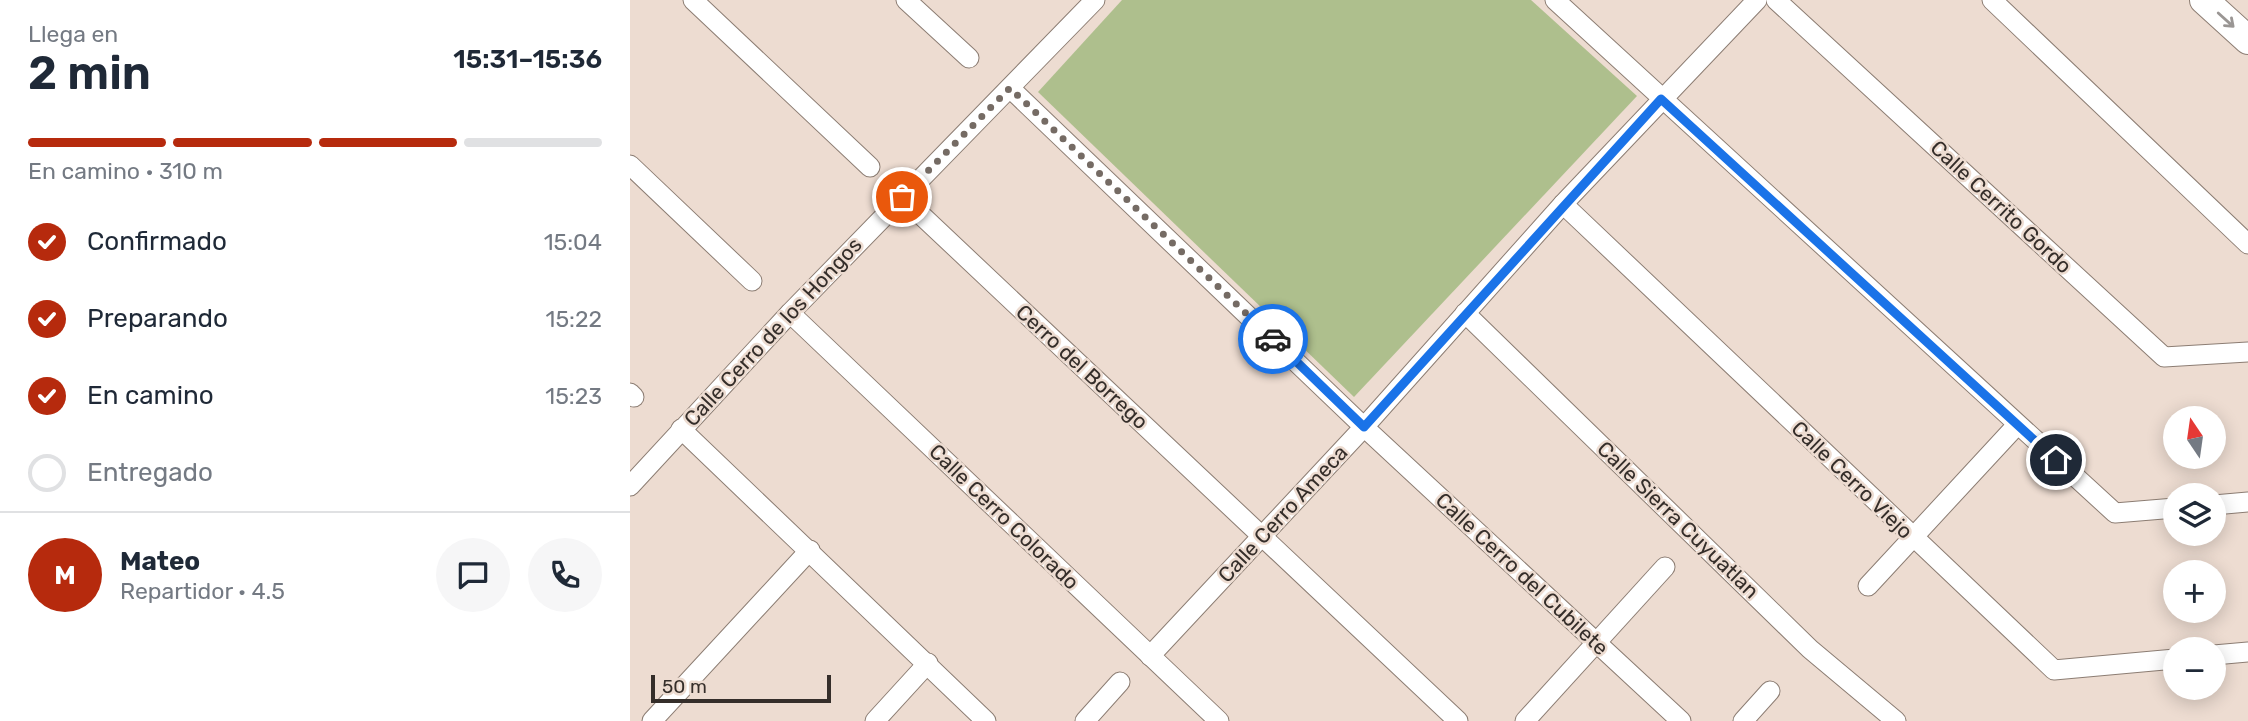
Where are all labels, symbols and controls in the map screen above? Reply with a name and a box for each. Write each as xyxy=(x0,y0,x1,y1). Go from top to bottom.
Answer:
one-way arrow xyxy=(2217,12,2235,28)
text: Llega en xyxy=(28,20,118,48)
text: 15:31–15:36 xyxy=(453,44,602,75)
text: 2 min xyxy=(28,46,151,101)
street label: Calle Cerrito Gordo xyxy=(1926,135,2077,278)
text: En camino · 310 m xyxy=(28,157,223,185)
pin xyxy=(872,167,932,227)
icon: bag xyxy=(883,178,921,216)
icon: check xyxy=(28,223,66,261)
text: Confirmado xyxy=(87,226,227,257)
text: 15:04 xyxy=(544,228,602,256)
street label: Calle Cerro de los Hongos xyxy=(679,232,867,431)
street label: Cerro del Borrego xyxy=(1011,299,1154,434)
icon: check xyxy=(28,300,66,338)
text: Preparando xyxy=(87,303,228,334)
courier xyxy=(1238,304,1308,374)
text: 15:22 xyxy=(546,305,602,333)
icon: car xyxy=(1254,320,1292,358)
icon: check xyxy=(28,377,66,415)
text: En camino xyxy=(87,380,214,411)
text: 15:23 xyxy=(545,382,602,410)
north arrow xyxy=(2163,406,2226,469)
map controls xyxy=(2163,406,2226,700)
street label: Calle Cerro Viejo xyxy=(1787,416,1918,544)
pin xyxy=(2026,430,2086,490)
street label: Calle Sierra Cuyuatlan xyxy=(1592,436,1764,603)
street label: Calle Cerro Colorado xyxy=(924,439,1084,595)
street label: Calle Cerro Ameca xyxy=(1213,440,1353,587)
icon: home xyxy=(2037,441,2075,479)
text: Entregado xyxy=(87,457,213,488)
button: layers xyxy=(2163,483,2226,546)
street label: Calle Cerro del Cubilete xyxy=(1431,487,1614,660)
button: chat xyxy=(436,538,510,612)
button: phone xyxy=(528,538,602,612)
text: Mateo xyxy=(120,546,200,577)
text: M xyxy=(54,560,76,591)
button: + xyxy=(2163,560,2226,623)
text: Repartidor · 4.5 xyxy=(120,577,285,605)
button: − xyxy=(2163,637,2226,700)
scale bar xyxy=(651,672,831,704)
text: 50 m xyxy=(662,675,707,698)

